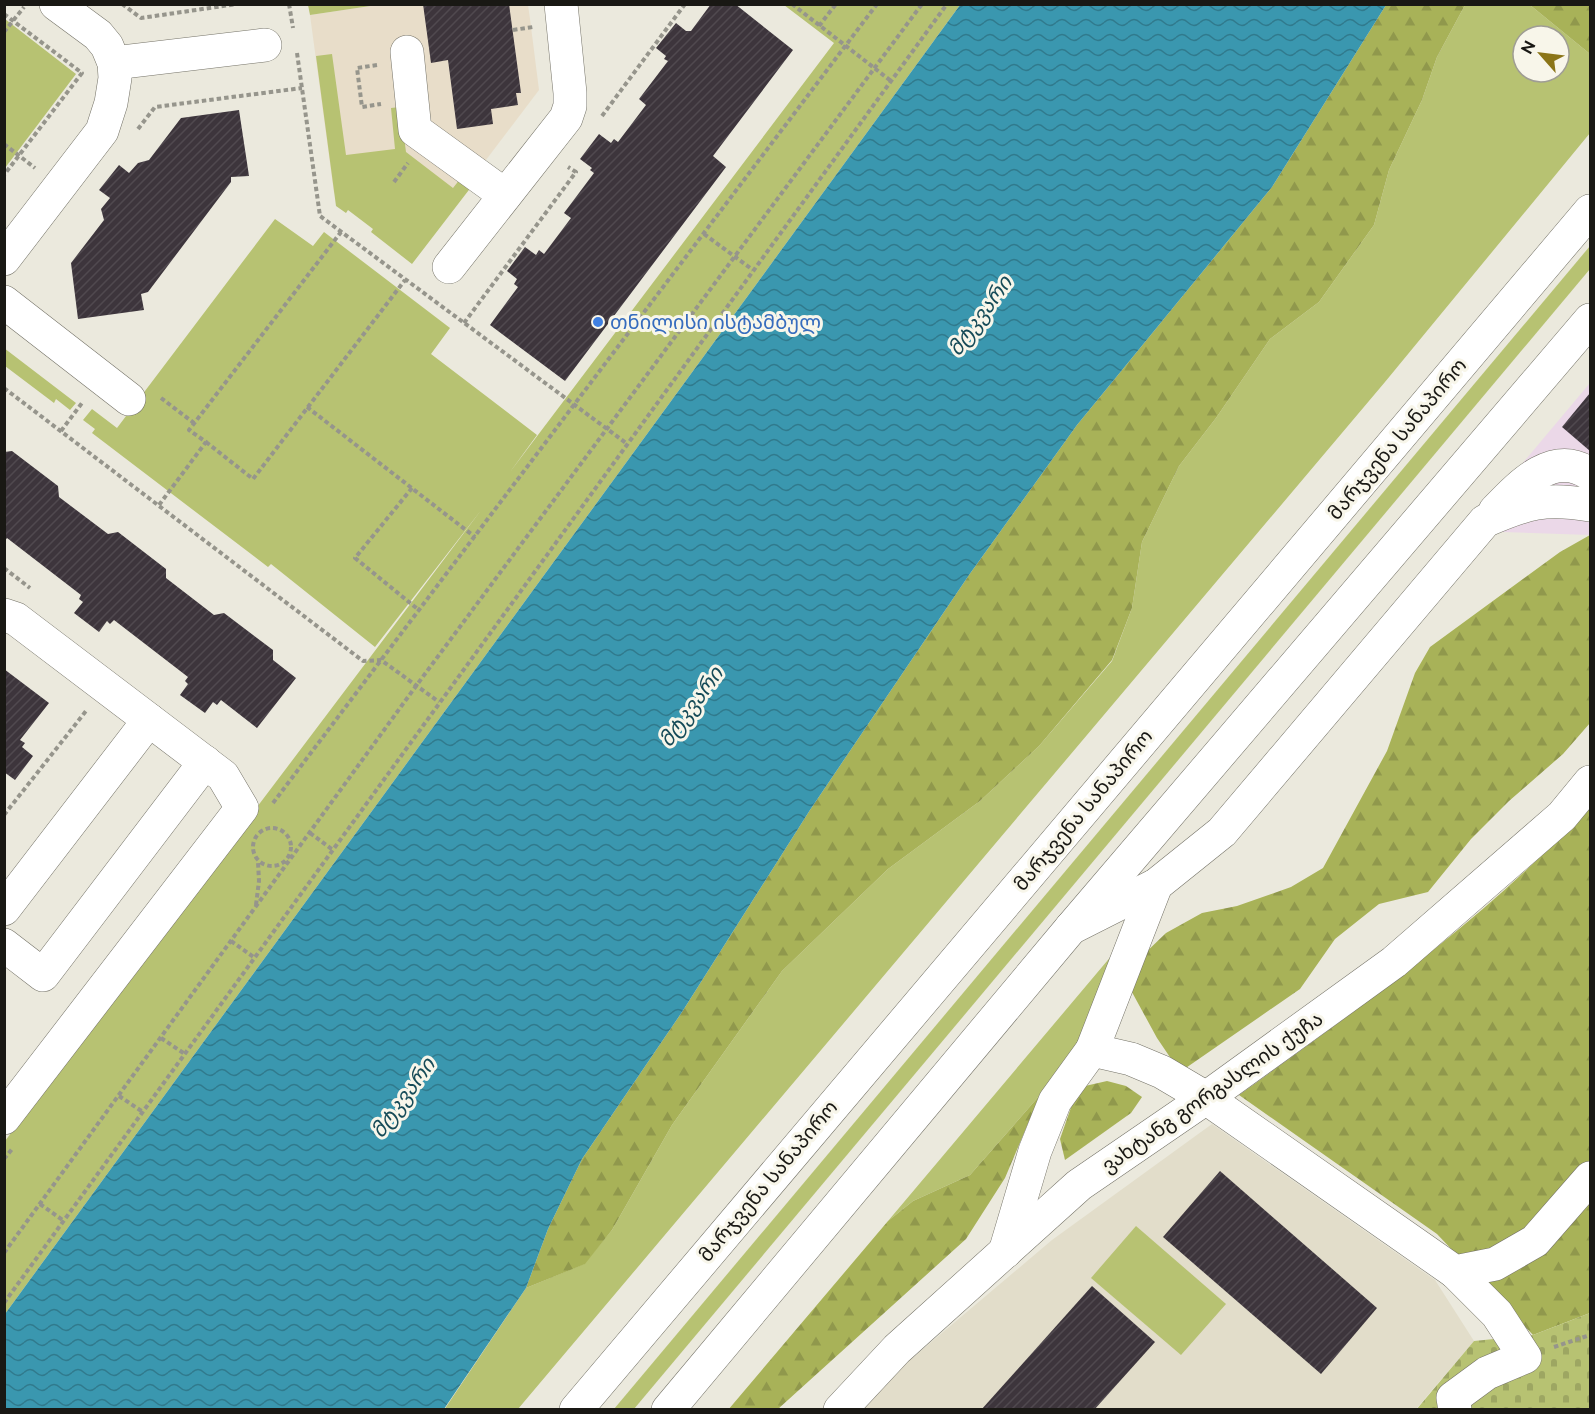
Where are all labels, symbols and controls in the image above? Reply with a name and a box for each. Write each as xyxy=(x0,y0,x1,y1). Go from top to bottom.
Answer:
north arrow xyxy=(1511,24,1571,84)
text: N xyxy=(1517,37,1539,57)
water label: მტკვარი xyxy=(942,270,1018,361)
place label: თნილისი ისტამბულ xyxy=(610,310,821,335)
marker: თნილისი ისტამბულ xyxy=(591,315,605,329)
street label: მარჯვენა სანაპირო xyxy=(1323,353,1471,525)
water label: მტკვარი xyxy=(653,661,729,752)
street label: მარჯვენა სანაპირო xyxy=(1009,724,1157,896)
street label: ვახტანგ გორგასლის ქუჩა xyxy=(1097,1006,1328,1179)
water label: მტკვარი xyxy=(365,1052,441,1143)
street label: მარჯვენა სანაპირო xyxy=(694,1095,842,1267)

